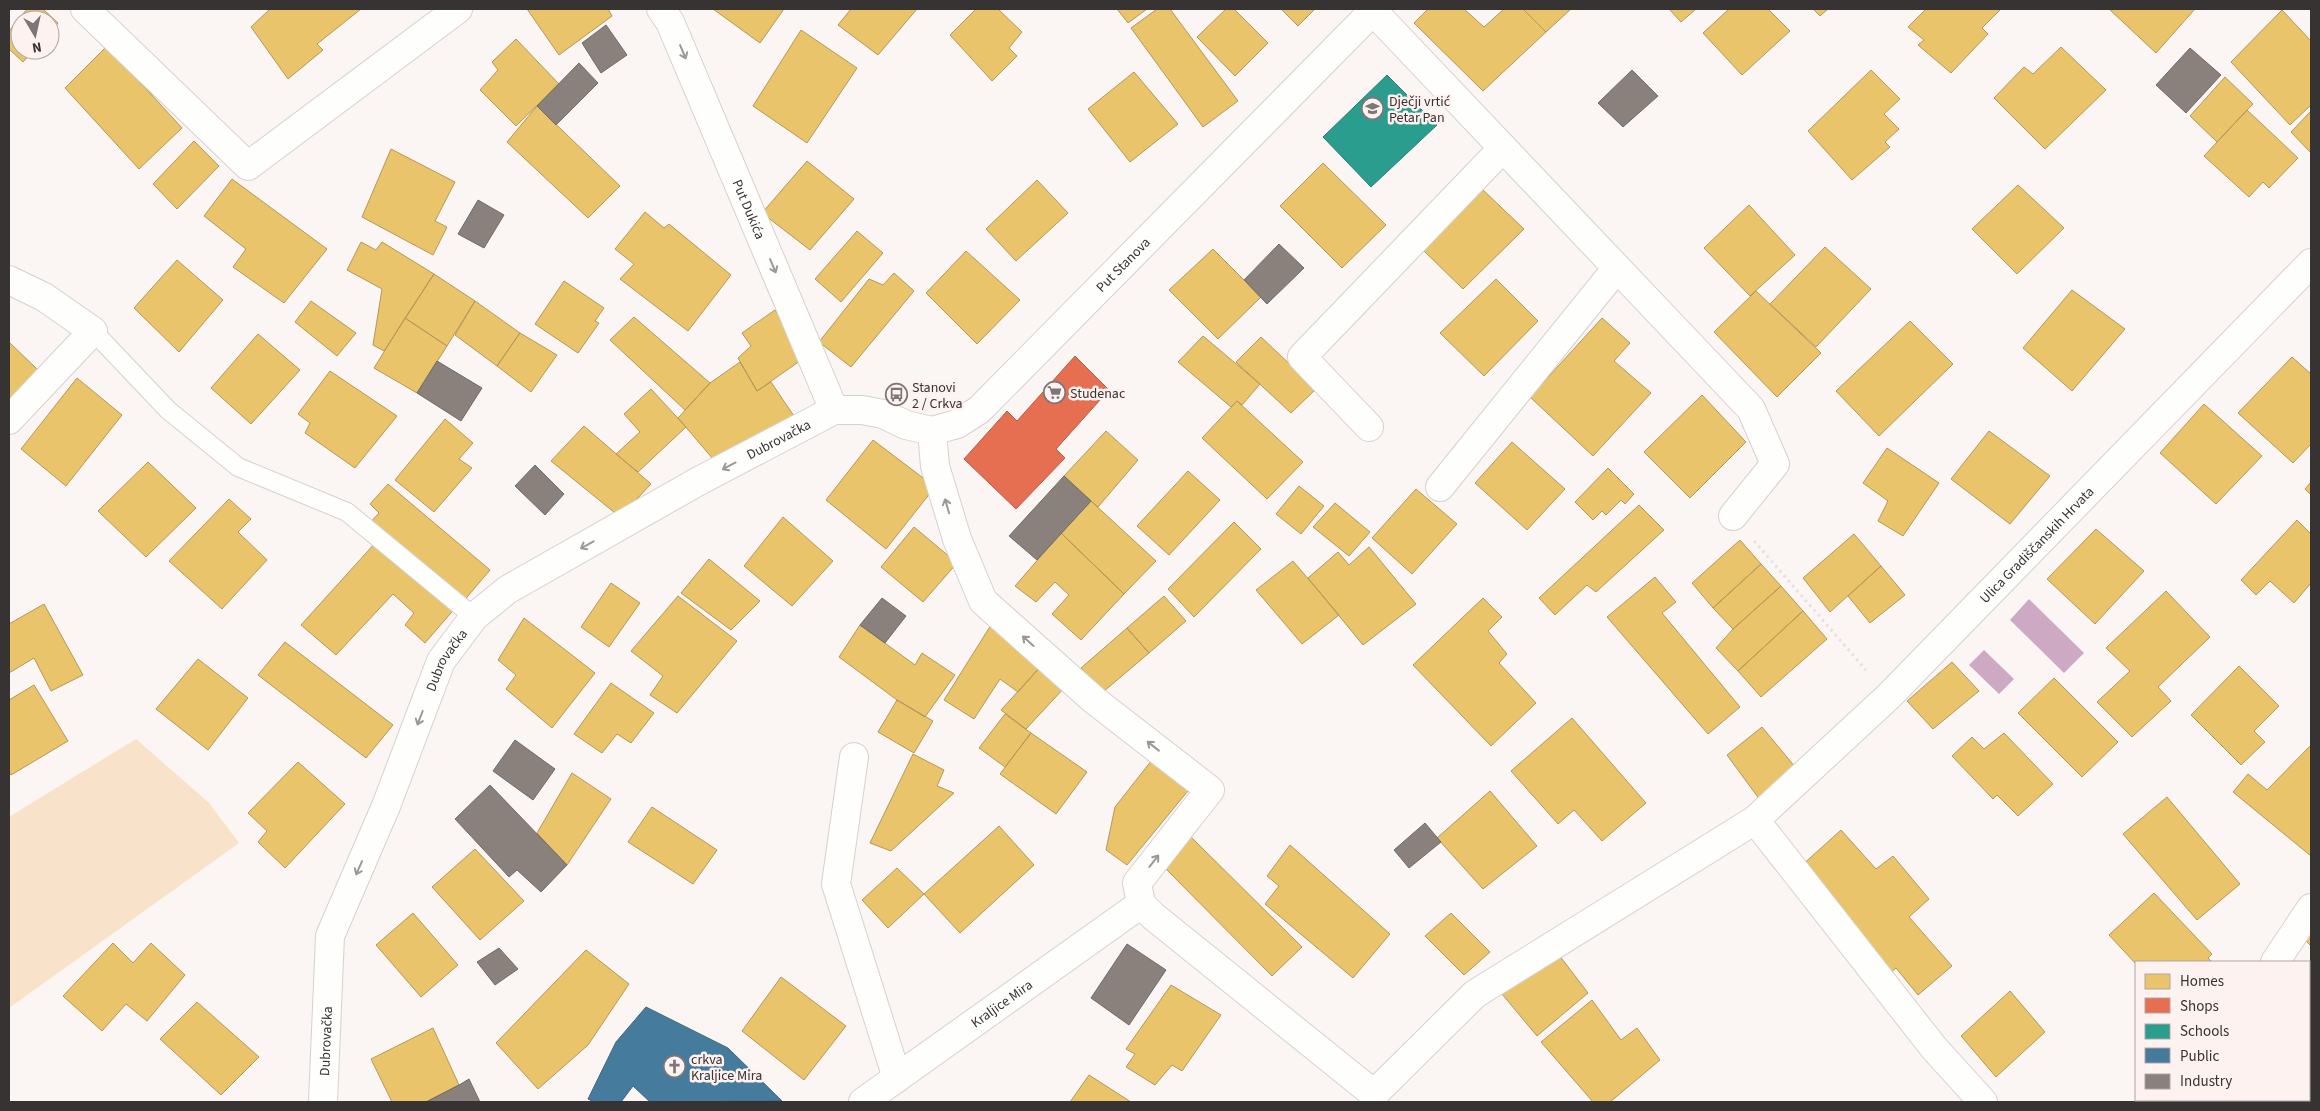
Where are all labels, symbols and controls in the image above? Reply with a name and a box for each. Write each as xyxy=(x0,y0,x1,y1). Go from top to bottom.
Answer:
north arrow xyxy=(10,10,60,60)
text: N xyxy=(31,36,43,57)
one-way arrow xyxy=(678,44,688,59)
place label: Dječji vrtić Petar Pan xyxy=(1389,92,1451,128)
school or university icon: Dječji vrtić Petar Pan xyxy=(1361,97,1385,121)
street label: Put Dukića xyxy=(727,177,770,242)
street label: Put Stanova xyxy=(1092,233,1155,297)
one-way arrow xyxy=(769,258,778,273)
place label: Stanovi 2 / Crkva xyxy=(912,378,963,414)
supermarket icon: Studenac xyxy=(1042,381,1066,405)
bus stop icon: Stanovi 2 / Crkva xyxy=(884,383,908,407)
place label: Studenac xyxy=(1070,384,1126,404)
street label: Dubrovačka xyxy=(743,415,814,465)
one-way arrow xyxy=(722,461,737,471)
street label: Ulica Gradiščanskih Hrvata xyxy=(1976,482,2099,608)
one-way arrow xyxy=(942,498,952,514)
one-way arrow xyxy=(580,540,595,550)
street label: Dubrovačka xyxy=(421,625,473,695)
one-way arrow xyxy=(1022,635,1035,647)
one-way arrow xyxy=(415,709,424,725)
one-way arrow xyxy=(1146,741,1159,752)
one-way arrow xyxy=(1149,855,1160,868)
one-way arrow xyxy=(354,860,364,875)
legend xyxy=(2135,961,2310,1101)
text: Homes xyxy=(2180,971,2224,992)
street label: Kraljice Mira xyxy=(967,975,1037,1033)
text: Shops xyxy=(2180,996,2219,1017)
street label: Dubrovačka xyxy=(315,1006,338,1076)
text: Schools xyxy=(2180,1021,2229,1042)
text: Public xyxy=(2180,1046,2219,1067)
place label: crkva Kraljice Mira xyxy=(691,1050,762,1086)
church icon: crkva Kraljice Mira xyxy=(663,1055,687,1079)
text: Industry xyxy=(2180,1071,2232,1092)

